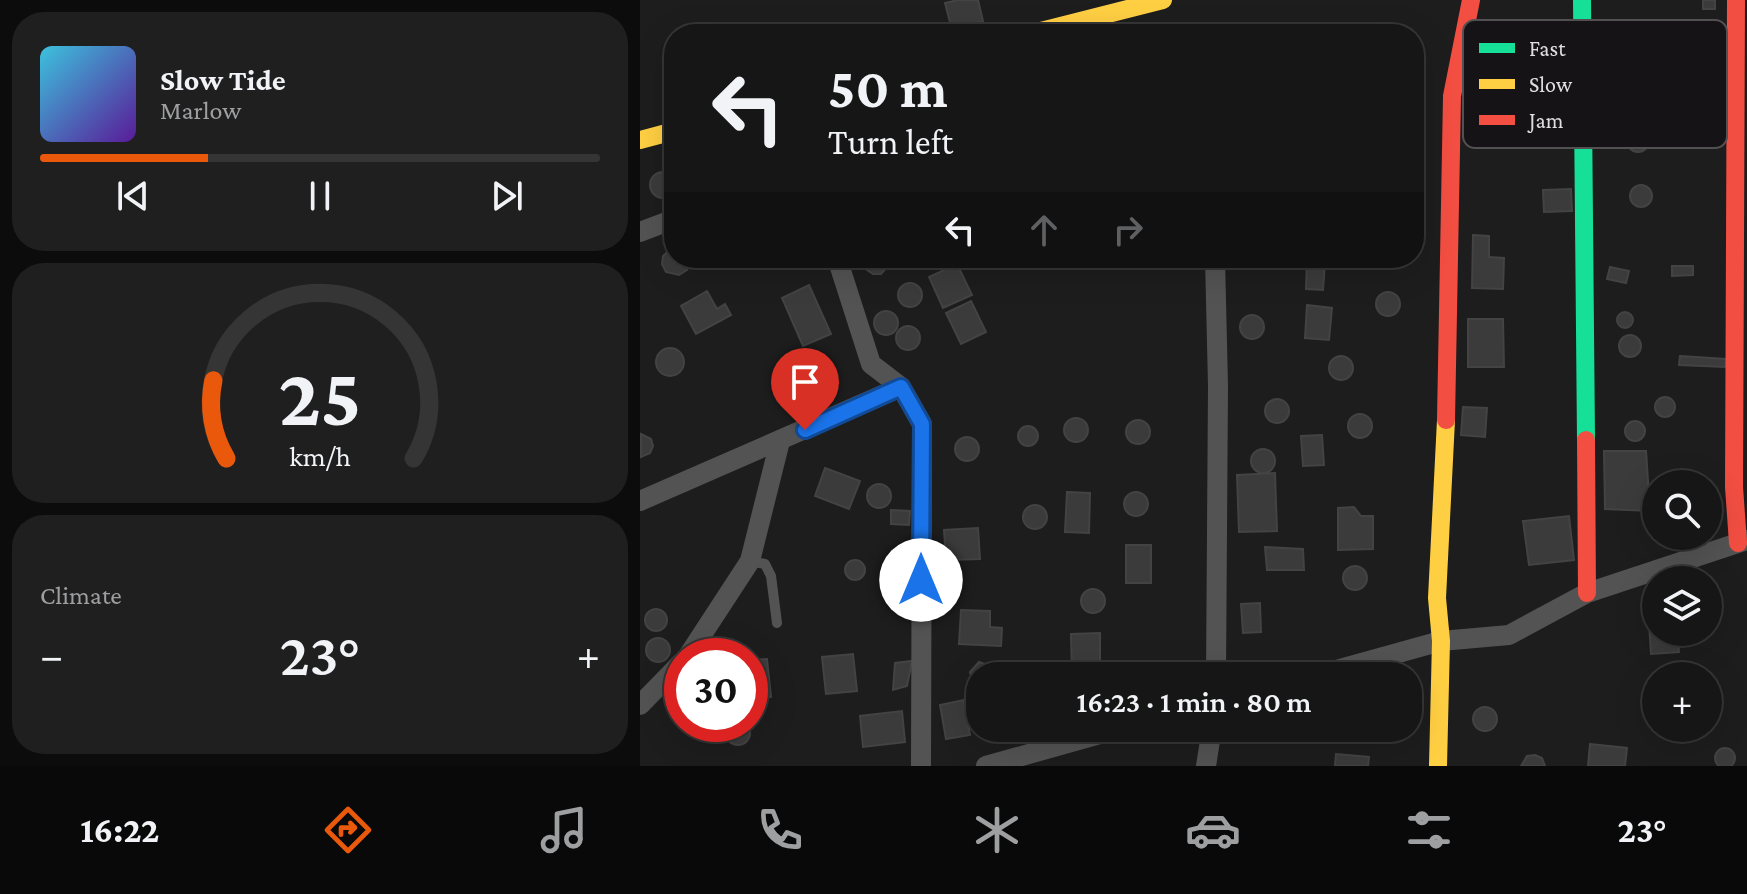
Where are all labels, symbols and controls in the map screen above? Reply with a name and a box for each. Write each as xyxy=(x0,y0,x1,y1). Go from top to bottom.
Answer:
legend xyxy=(1463,20,1727,148)
text: Fast xyxy=(1529,36,1566,61)
icon: left xyxy=(696,56,800,160)
text: 50 m xyxy=(828,57,948,119)
text: Slow Tide xyxy=(160,63,286,96)
text: Slow xyxy=(1529,72,1573,97)
text: Marlow xyxy=(160,96,241,125)
text: Jam xyxy=(1527,108,1564,133)
text: Turn left xyxy=(828,122,953,162)
icon: previous xyxy=(111,174,155,218)
icon: pause xyxy=(298,174,342,218)
icon: next xyxy=(485,174,529,218)
icon: left xyxy=(938,208,982,252)
icon: ahead xyxy=(1022,208,1066,252)
icon: right xyxy=(1106,208,1150,252)
pin xyxy=(771,348,839,430)
text: 25 xyxy=(278,350,362,443)
icon: arrive xyxy=(783,360,827,404)
text: km/h xyxy=(289,440,351,472)
map controls xyxy=(1642,470,1722,742)
button: search xyxy=(1642,470,1722,550)
position arrow xyxy=(879,538,963,622)
button: layers xyxy=(1642,566,1722,646)
text: Climate xyxy=(40,581,122,610)
text: 23° xyxy=(280,621,360,688)
text: − xyxy=(40,631,63,679)
text: + xyxy=(577,631,600,679)
speed limit sign: 30 xyxy=(664,638,768,742)
button: + xyxy=(1642,662,1722,742)
text: 16:23 · 1 min · 80 m xyxy=(1076,685,1312,718)
icon: directions xyxy=(320,802,376,858)
icon: music xyxy=(536,802,592,858)
icon: phone xyxy=(752,802,808,858)
icon: climate xyxy=(969,802,1025,858)
icon: car xyxy=(1185,802,1241,858)
icon: filters xyxy=(1401,802,1457,858)
text: 16:22 xyxy=(80,810,159,850)
text: 23° xyxy=(1618,810,1667,850)

